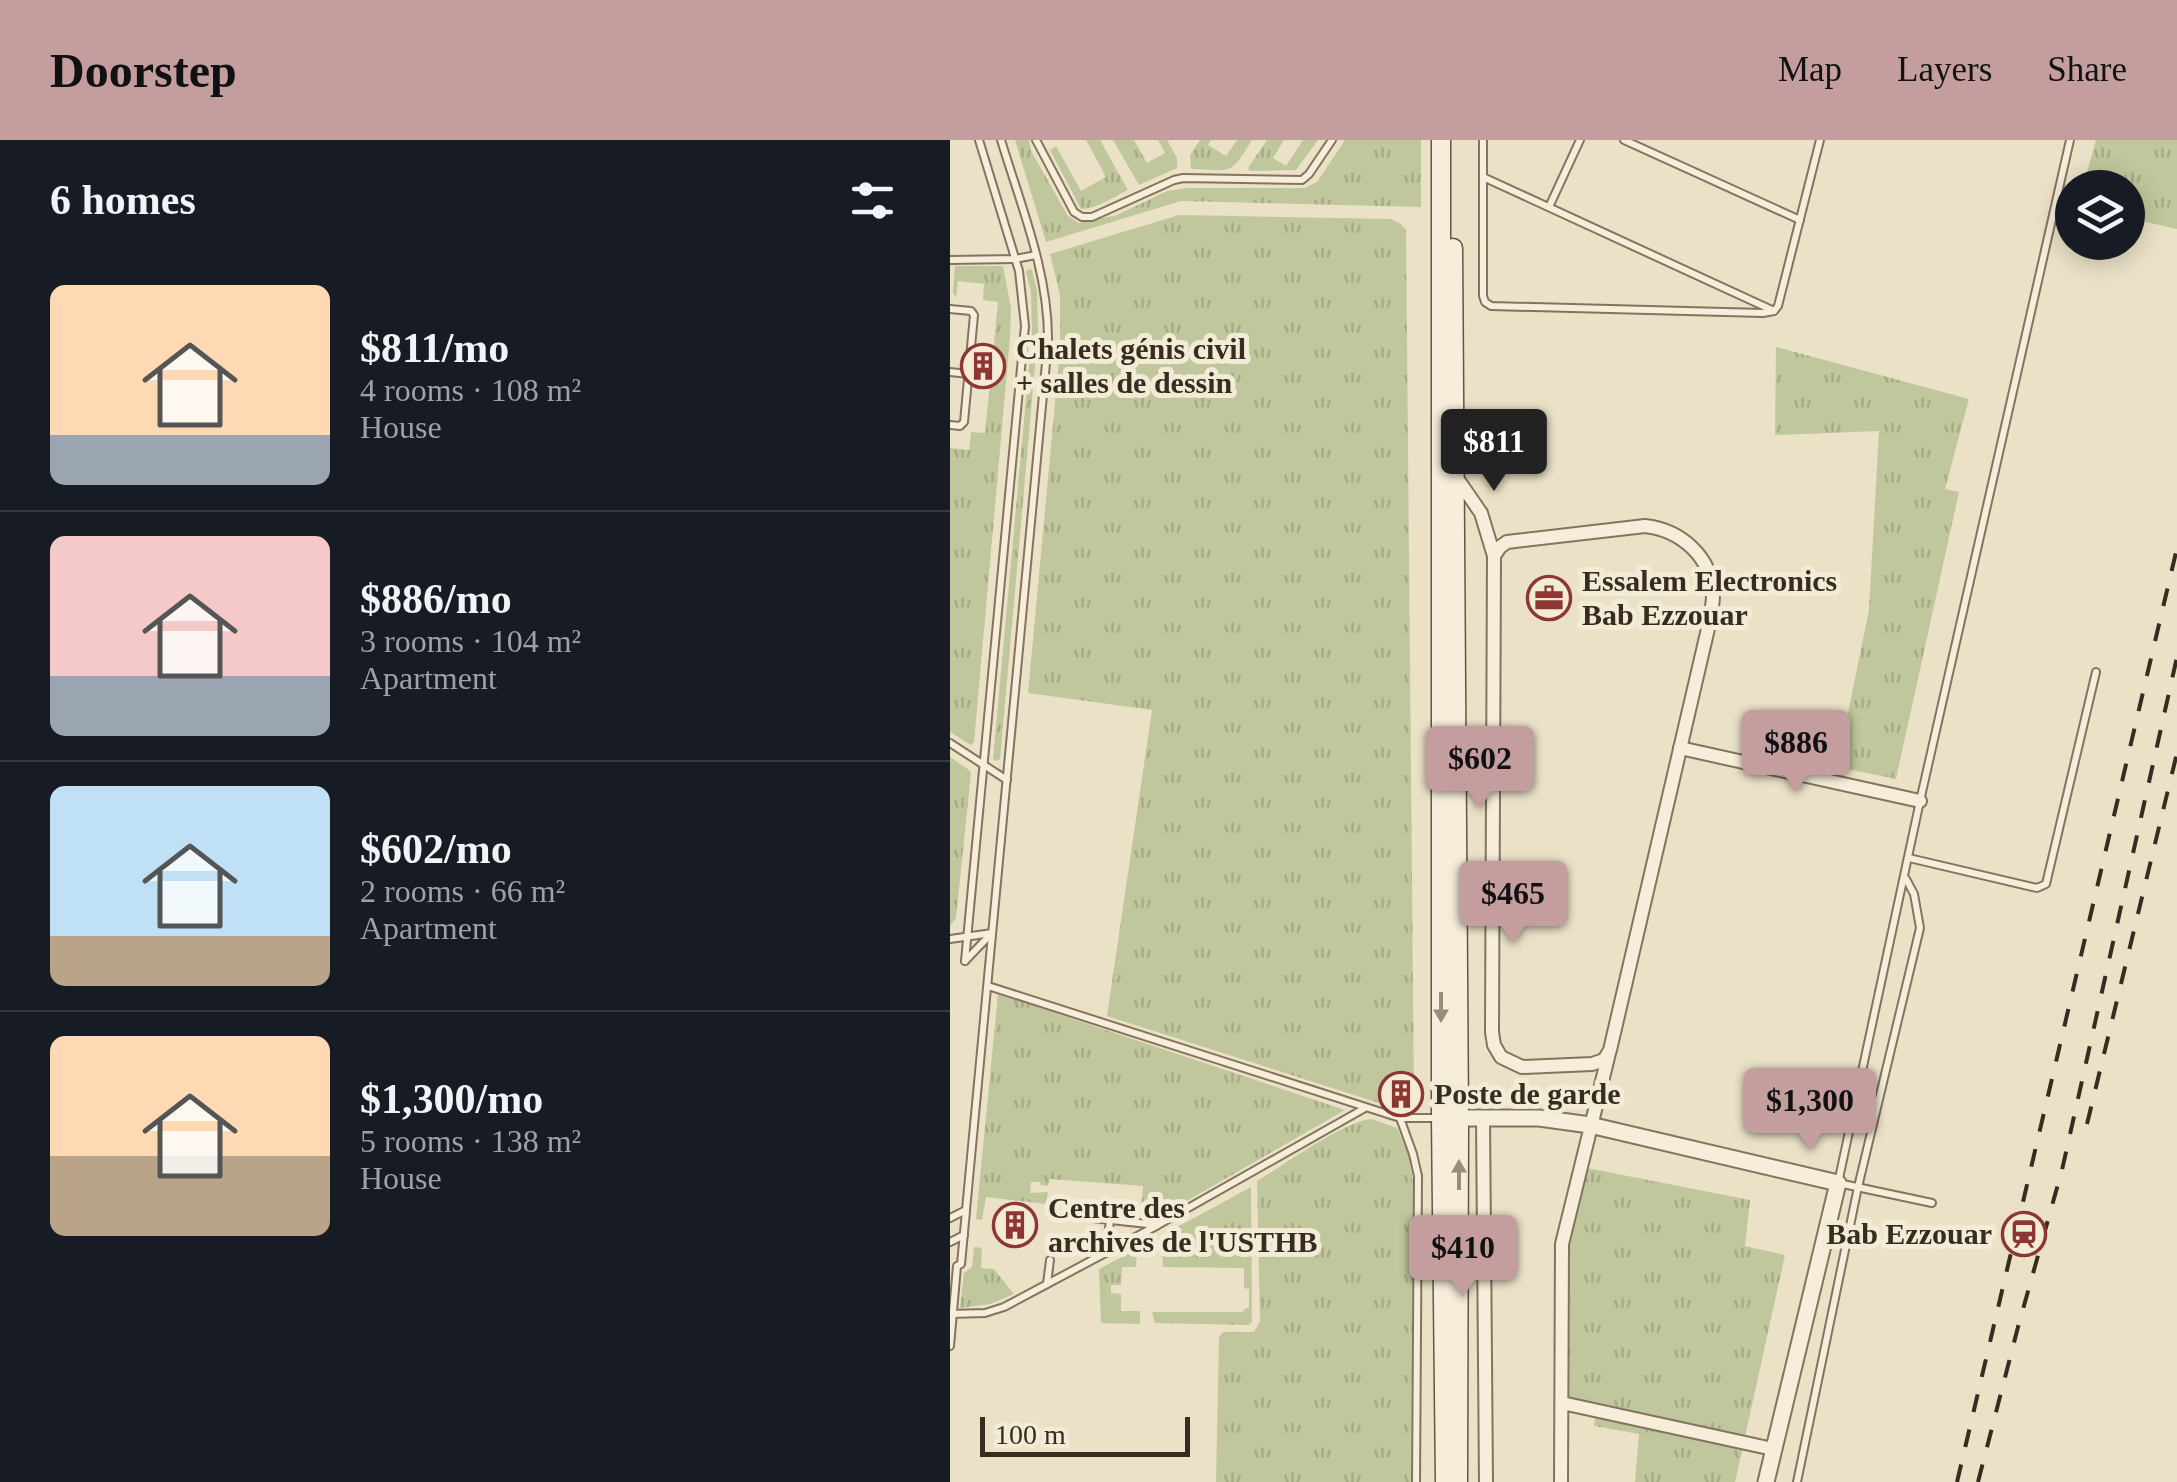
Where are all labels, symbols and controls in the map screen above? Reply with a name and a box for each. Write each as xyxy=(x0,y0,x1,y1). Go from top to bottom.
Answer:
text: Doorstep xyxy=(50,44,237,97)
text: Map xyxy=(1778,50,1842,89)
text: Layers xyxy=(1897,50,1992,89)
text: Share xyxy=(2047,50,2127,89)
map controls xyxy=(2055,170,2145,260)
button: layers xyxy=(2055,170,2145,260)
icon: filters xyxy=(845,173,900,228)
text: 6 homes xyxy=(50,177,196,223)
icon: home xyxy=(130,325,250,445)
text: $811/mo xyxy=(360,325,509,371)
place label: Chalets génis civil + salles de dessin xyxy=(1016,332,1246,399)
building icon: Chalets génis civil + salles de dessin xyxy=(960,343,1006,389)
text: 4 rooms · 108 m² xyxy=(360,372,581,408)
text: House xyxy=(360,409,442,445)
pin: $811 xyxy=(1435,409,1553,494)
text: $811 xyxy=(1463,423,1525,459)
place label: Essalem Electronics Bab Ezzouar xyxy=(1582,564,1837,631)
office icon: Essalem Electronics Bab Ezzouar xyxy=(1526,575,1572,621)
icon: home xyxy=(130,576,250,696)
text: $886/mo xyxy=(360,576,512,622)
text: 3 rooms · 104 m² xyxy=(360,623,581,659)
text: Apartment xyxy=(360,660,497,696)
pin: $886 xyxy=(1737,710,1855,795)
text: $886 xyxy=(1764,724,1828,760)
pin: $602 xyxy=(1421,726,1539,811)
text: $602 xyxy=(1448,740,1512,776)
icon: home xyxy=(130,826,250,946)
text: $602/mo xyxy=(360,826,512,872)
pin: $465 xyxy=(1454,861,1572,946)
text: 2 rooms · 66 m² xyxy=(360,873,565,909)
text: $465 xyxy=(1481,875,1545,911)
text: Apartment xyxy=(360,910,497,946)
one-way arrow xyxy=(1433,992,1449,1024)
pin: $1,300 xyxy=(1729,1068,1891,1153)
building icon: Poste de garde xyxy=(1378,1071,1424,1117)
icon: home xyxy=(130,1076,250,1196)
text: $1,300/mo xyxy=(360,1076,543,1122)
place label: Poste de garde xyxy=(1434,1077,1621,1110)
text: $1,300 xyxy=(1766,1082,1854,1118)
text: 5 rooms · 138 m² xyxy=(360,1123,581,1159)
one-way arrow xyxy=(1451,1158,1467,1190)
text: House xyxy=(360,1160,442,1196)
place label: Centre des archives de l'USTHB xyxy=(1048,1191,1317,1258)
building icon: Centre des archives de l'USTHB xyxy=(992,1202,1038,1248)
station icon: Bab Ezzouar xyxy=(2001,1211,2047,1257)
pin: $410 xyxy=(1404,1215,1522,1300)
place label: Bab Ezzouar xyxy=(1826,1217,1992,1250)
text: $410 xyxy=(1431,1229,1495,1265)
scale bar xyxy=(980,1412,1190,1456)
text: 100 m xyxy=(995,1419,1066,1450)

